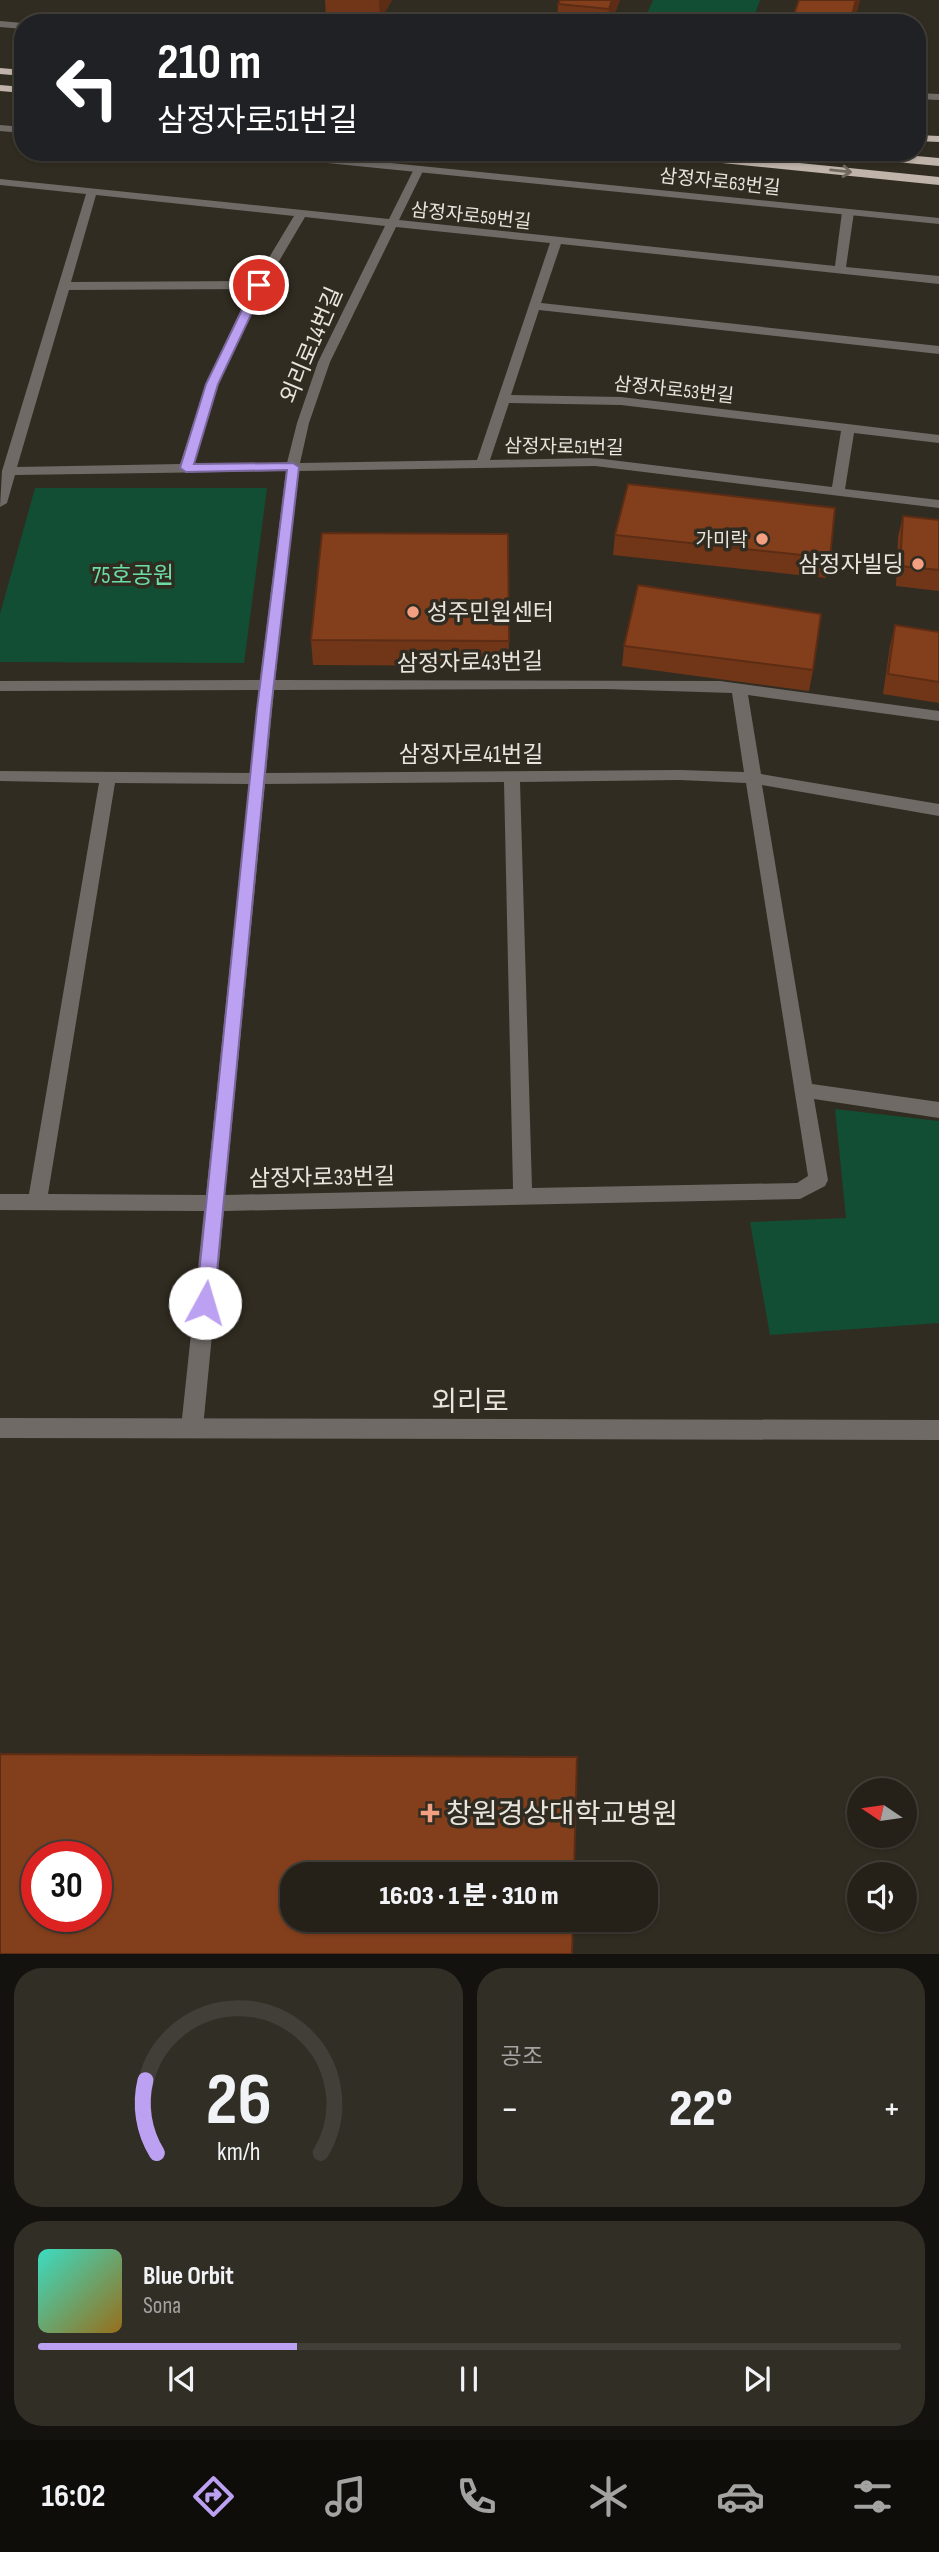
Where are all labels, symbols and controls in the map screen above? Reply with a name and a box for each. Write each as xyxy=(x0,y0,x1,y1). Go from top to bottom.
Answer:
text: 210 m xyxy=(157,34,261,93)
icon: left xyxy=(42,42,133,133)
text: 삼정자로51번길 xyxy=(157,102,358,141)
street label: 삼정자로63번길 xyxy=(658,165,781,200)
one-way arrow xyxy=(830,165,852,178)
street label: 삼정자로59번길 xyxy=(410,199,532,234)
pin xyxy=(229,255,289,315)
icon: arrive xyxy=(240,266,278,304)
street label: 외리로14번길 xyxy=(275,283,349,408)
street label: 삼정자로53번길 xyxy=(613,373,735,408)
street label: 삼정자로51번길 xyxy=(504,435,624,460)
place label: 가미락 xyxy=(696,529,748,552)
marker: 가미락 xyxy=(754,531,770,547)
place label: 삼정자빌딩 xyxy=(798,551,904,579)
marker: 삼정자빌딩 xyxy=(910,556,926,572)
park label: 75호공원 xyxy=(92,562,174,590)
place label: 성주민원센터 xyxy=(427,599,554,627)
marker: 성주민원센터 xyxy=(405,604,421,620)
street label: 삼정자로43번길 xyxy=(397,648,543,678)
street label: 삼정자로41번길 xyxy=(399,741,543,769)
street label: 삼정자로33번길 xyxy=(249,1163,395,1193)
position arrow xyxy=(168,1266,242,1340)
street label: 외리로 xyxy=(431,1386,509,1419)
north arrow xyxy=(847,1778,917,1848)
map controls xyxy=(847,1778,917,1932)
place label: 창원경상대학교병원 xyxy=(446,1798,678,1831)
marker: 창원경상대학교병원 xyxy=(420,1803,440,1823)
speed limit sign: 30 xyxy=(21,1841,112,1932)
button: sound xyxy=(847,1862,917,1932)
text: 16:03 · 1 분 · 310 m xyxy=(379,1881,559,1912)
text: 공조 xyxy=(501,2043,543,2071)
text: 26 xyxy=(205,2058,271,2146)
text: 22° xyxy=(669,2078,733,2141)
text: − xyxy=(501,2087,519,2132)
text: + xyxy=(882,2087,901,2132)
text: km/h xyxy=(217,2137,260,2168)
text: Blue Orbit xyxy=(143,2261,234,2292)
text: Sona xyxy=(143,2292,181,2320)
icon: previous xyxy=(163,2360,201,2398)
icon: pause xyxy=(450,2360,488,2398)
icon: next xyxy=(738,2360,776,2398)
icon: directions xyxy=(189,2472,238,2521)
icon: music xyxy=(321,2472,370,2521)
icon: phone xyxy=(452,2472,501,2521)
icon: climate xyxy=(584,2472,633,2521)
icon: car xyxy=(716,2472,765,2521)
icon: filters xyxy=(848,2472,897,2521)
text: 16:02 xyxy=(41,2477,106,2516)

